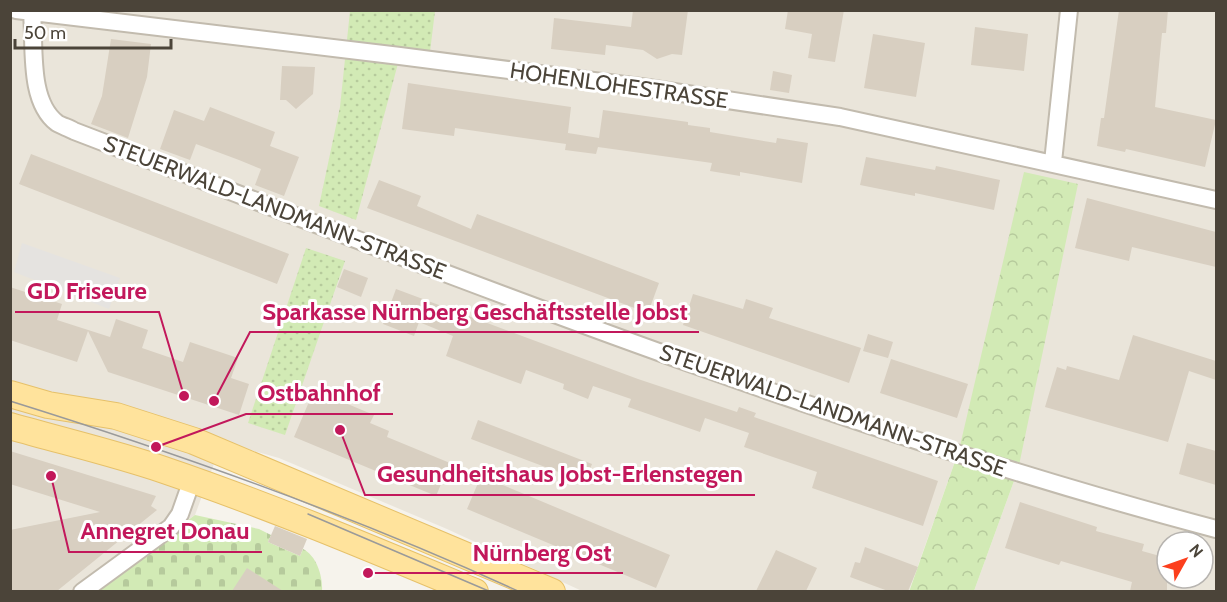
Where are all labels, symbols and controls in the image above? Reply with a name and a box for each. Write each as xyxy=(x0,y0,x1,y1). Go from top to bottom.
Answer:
scale bar xyxy=(15,12,171,50)
text: 50 m xyxy=(24,22,66,44)
street label: HOHENLOHESTRASSE xyxy=(508,57,730,114)
street label: STEUERWALD-LANDMANN-STRASSE xyxy=(100,130,450,285)
callout: GD Friseure xyxy=(15,270,159,312)
text: GD Friseure xyxy=(27,276,147,305)
callout: Sparkasse Nürnberg Geschäftsstelle Jobst xyxy=(250,290,699,332)
text: Sparkasse Nürnberg Geschäftsstelle Jobst xyxy=(262,297,688,326)
street label: STEUERWALD-LANDMANN-STRASSE xyxy=(656,338,1010,483)
callout: Ostbahnhof xyxy=(246,372,393,414)
text: Ostbahnhof xyxy=(257,378,381,407)
callout: Gesundheitshaus Jobst-Erlenstegen xyxy=(365,453,755,495)
text: Gesundheitshaus Jobst-Erlenstegen xyxy=(377,459,743,488)
callout: Annegret Donau xyxy=(69,510,262,552)
text: Annegret Donau xyxy=(81,516,249,545)
north arrow xyxy=(1155,530,1215,590)
callout: Nürnberg Ost xyxy=(460,531,623,573)
text: Nürnberg Ost xyxy=(473,538,611,567)
text: N xyxy=(1185,540,1207,561)

